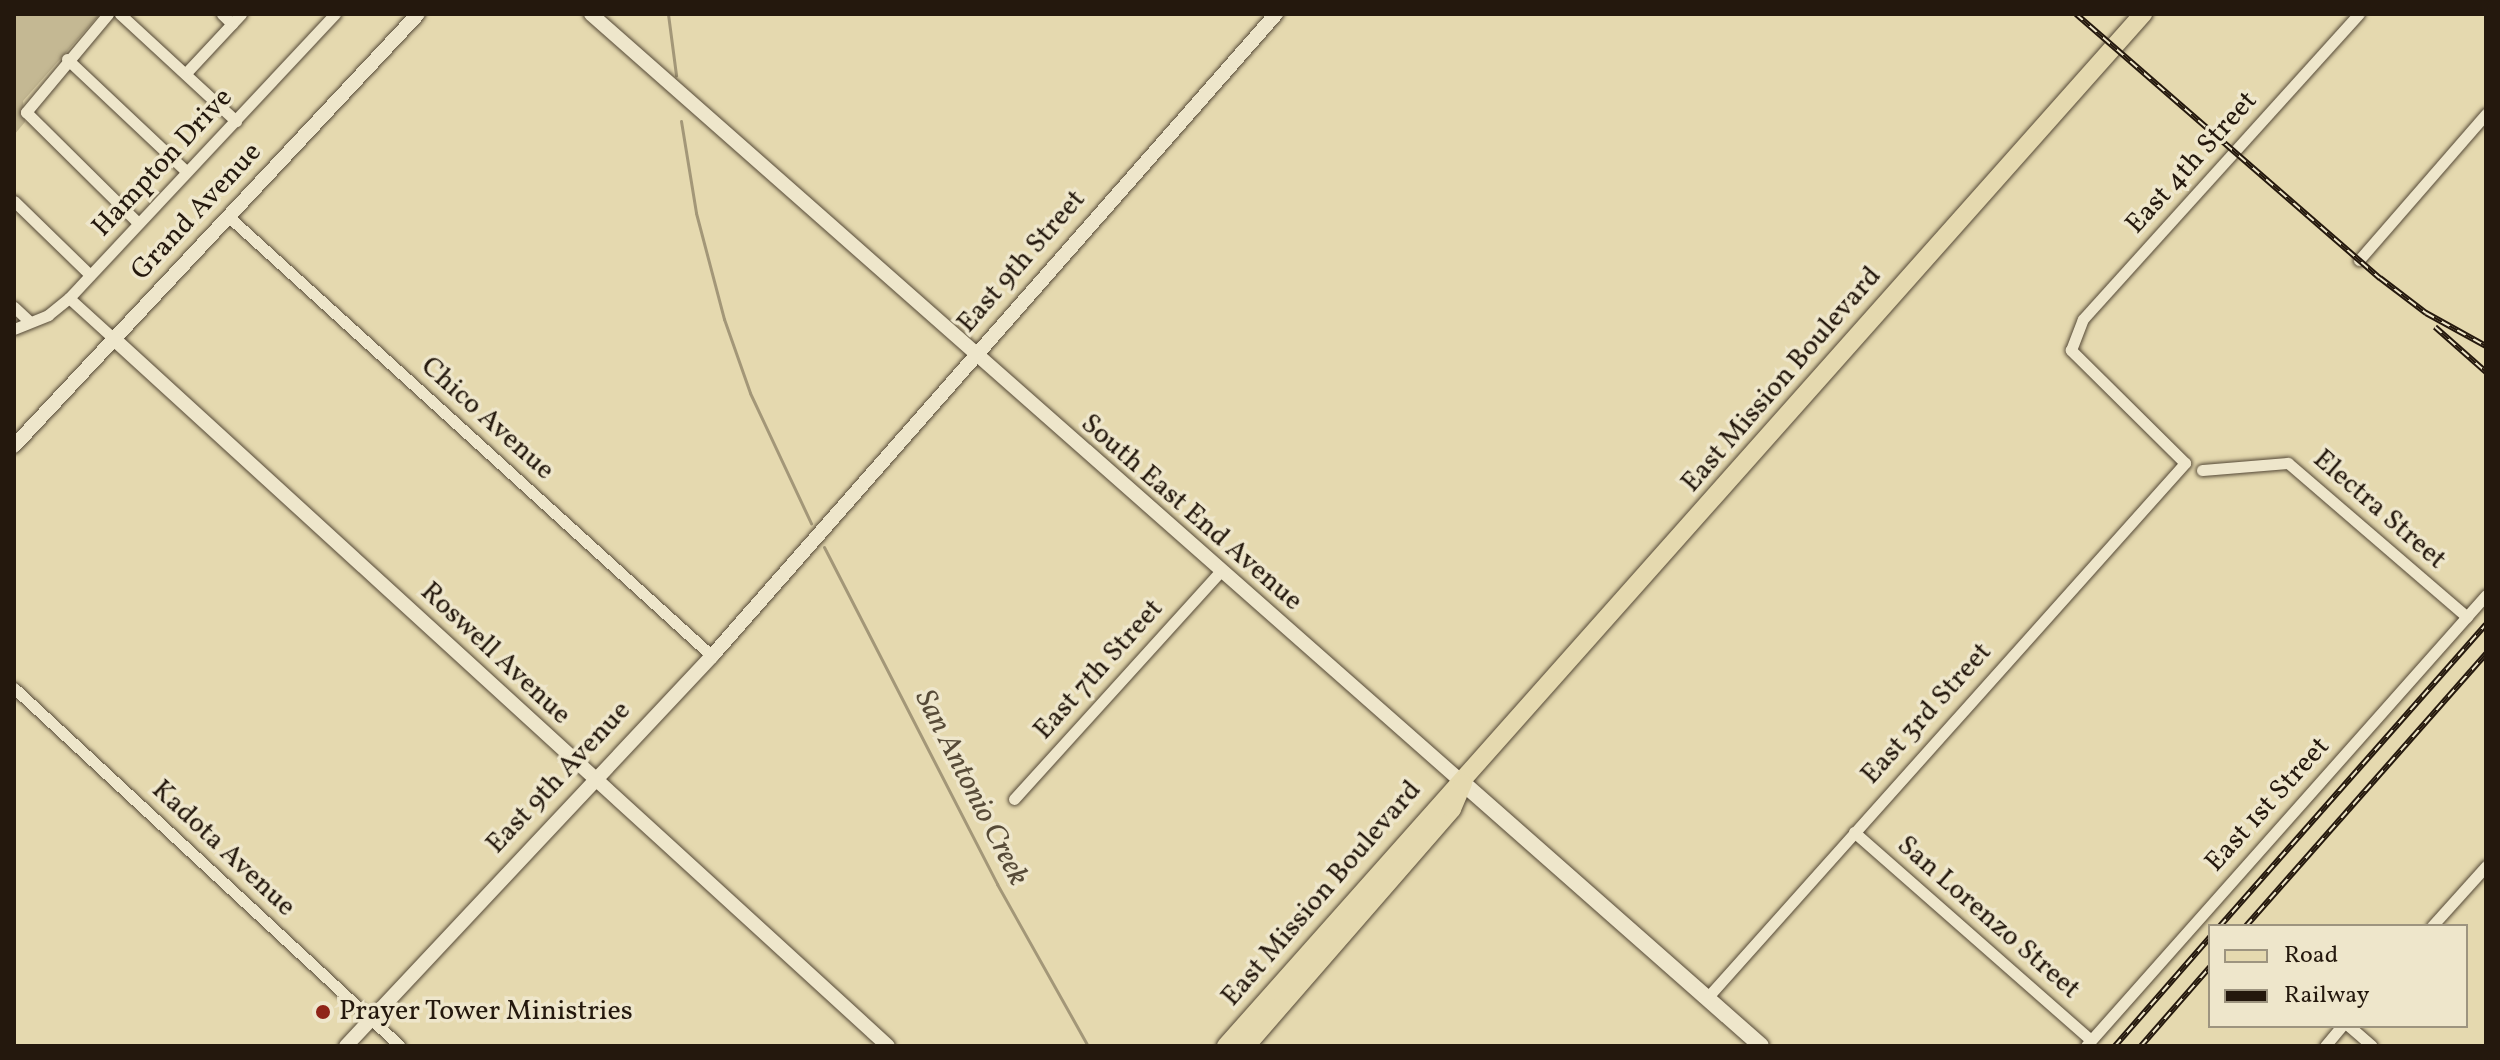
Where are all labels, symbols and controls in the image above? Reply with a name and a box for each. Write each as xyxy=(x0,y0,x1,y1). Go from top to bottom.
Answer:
street label: Hampton Drive xyxy=(86,82,240,244)
street label: East 4th Street xyxy=(2119,85,2265,241)
street label: Grand Avenue xyxy=(125,136,269,288)
street label: East 9th Street xyxy=(951,184,1093,340)
street label: East Mission Boulevard xyxy=(1675,260,1889,500)
street label: Chico Avenue xyxy=(413,350,561,488)
street label: South East End Avenue xyxy=(1073,407,1309,619)
street label: Electra Street xyxy=(2306,443,2452,577)
street label: Roswell Avenue xyxy=(413,576,577,732)
street label: East 7th Street xyxy=(1027,593,1171,747)
street label: East 3rd Street xyxy=(1855,636,1999,792)
water label: San Antonio Creek xyxy=(906,684,1036,892)
street label: East 9th Avenue xyxy=(480,695,638,861)
street label: East 1st Street xyxy=(2199,731,2337,879)
street label: Kadota Avenue xyxy=(144,774,302,924)
street label: East Mission Boulevard xyxy=(1215,774,1429,1014)
street label: San Lorenzo Street xyxy=(1889,829,2087,1007)
legend xyxy=(2208,924,2468,1028)
text: Road xyxy=(2284,939,2338,973)
text: Railway xyxy=(2284,979,2370,1013)
place label: Prayer Tower Ministries xyxy=(339,995,633,1029)
marker: Prayer Tower Ministries xyxy=(314,1003,332,1021)

